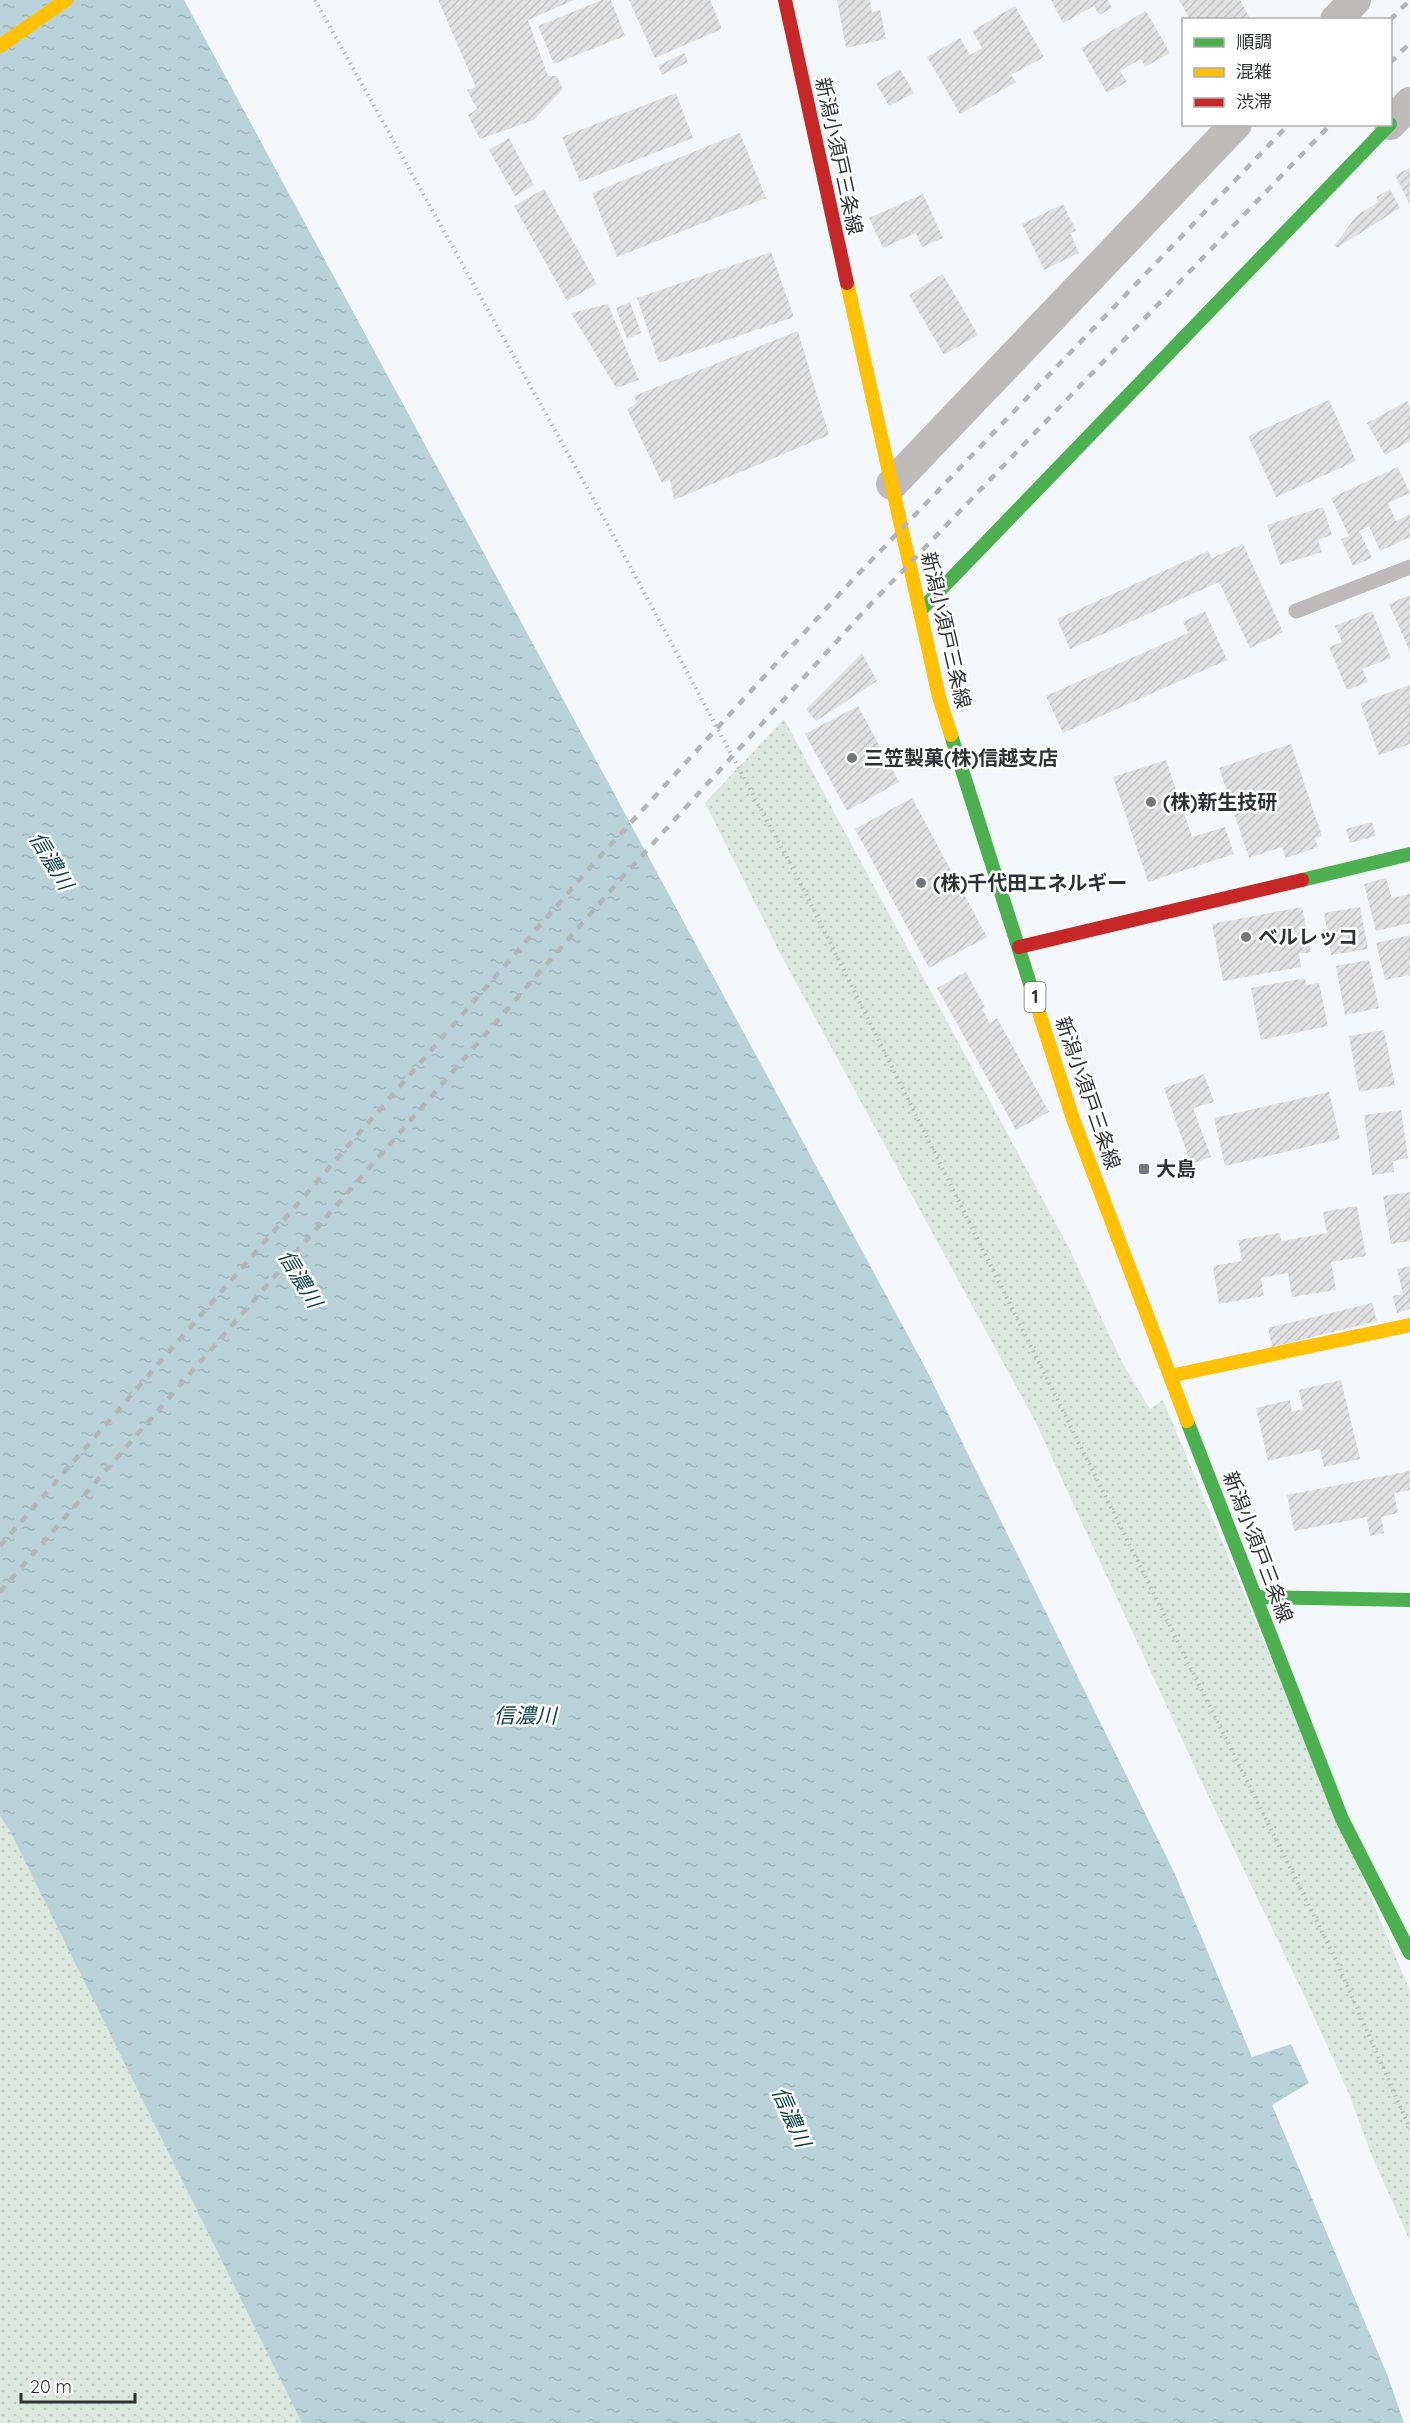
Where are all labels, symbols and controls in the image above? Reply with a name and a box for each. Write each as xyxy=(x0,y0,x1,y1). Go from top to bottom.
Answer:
legend xyxy=(1182,18,1392,126)
text: 順調 xyxy=(1236,30,1272,53)
text: 混雑 xyxy=(1236,60,1272,83)
street label: 新潟小須戸三条線 xyxy=(811,75,868,237)
text: 渋滞 xyxy=(1236,90,1272,113)
street label: 新潟小須戸三条線 xyxy=(916,549,977,711)
place label: 三笠製菓(株)信越支店 xyxy=(864,745,1058,770)
marker: 三笠製菓(株)信越支店 xyxy=(845,751,859,765)
place label: (株)新生技研 xyxy=(1163,789,1277,814)
marker: (株)新生技研 xyxy=(1144,795,1158,809)
water label: 信濃川 xyxy=(24,827,80,896)
place label: (株)千代田エネルギー xyxy=(933,870,1127,895)
marker: (株)千代田エネルギー xyxy=(914,876,928,890)
place label: ベルレッコ xyxy=(1258,924,1358,949)
marker: ベルレッコ xyxy=(1239,930,1253,944)
road number: 1 xyxy=(1024,982,1046,1012)
street label: 新潟小須戸三条線 xyxy=(1051,1013,1126,1173)
place label: 大島 xyxy=(1156,1156,1196,1181)
marker: 大島 xyxy=(1137,1162,1151,1176)
water label: 信濃川 xyxy=(273,1245,329,1314)
street label: 新潟小須戸三条線 xyxy=(1218,1468,1299,1626)
water label: 信濃川 xyxy=(494,1702,558,1728)
water label: 信濃川 xyxy=(767,2083,817,2152)
scale bar xyxy=(21,2366,135,2404)
text: 20 m xyxy=(30,2375,72,2398)

